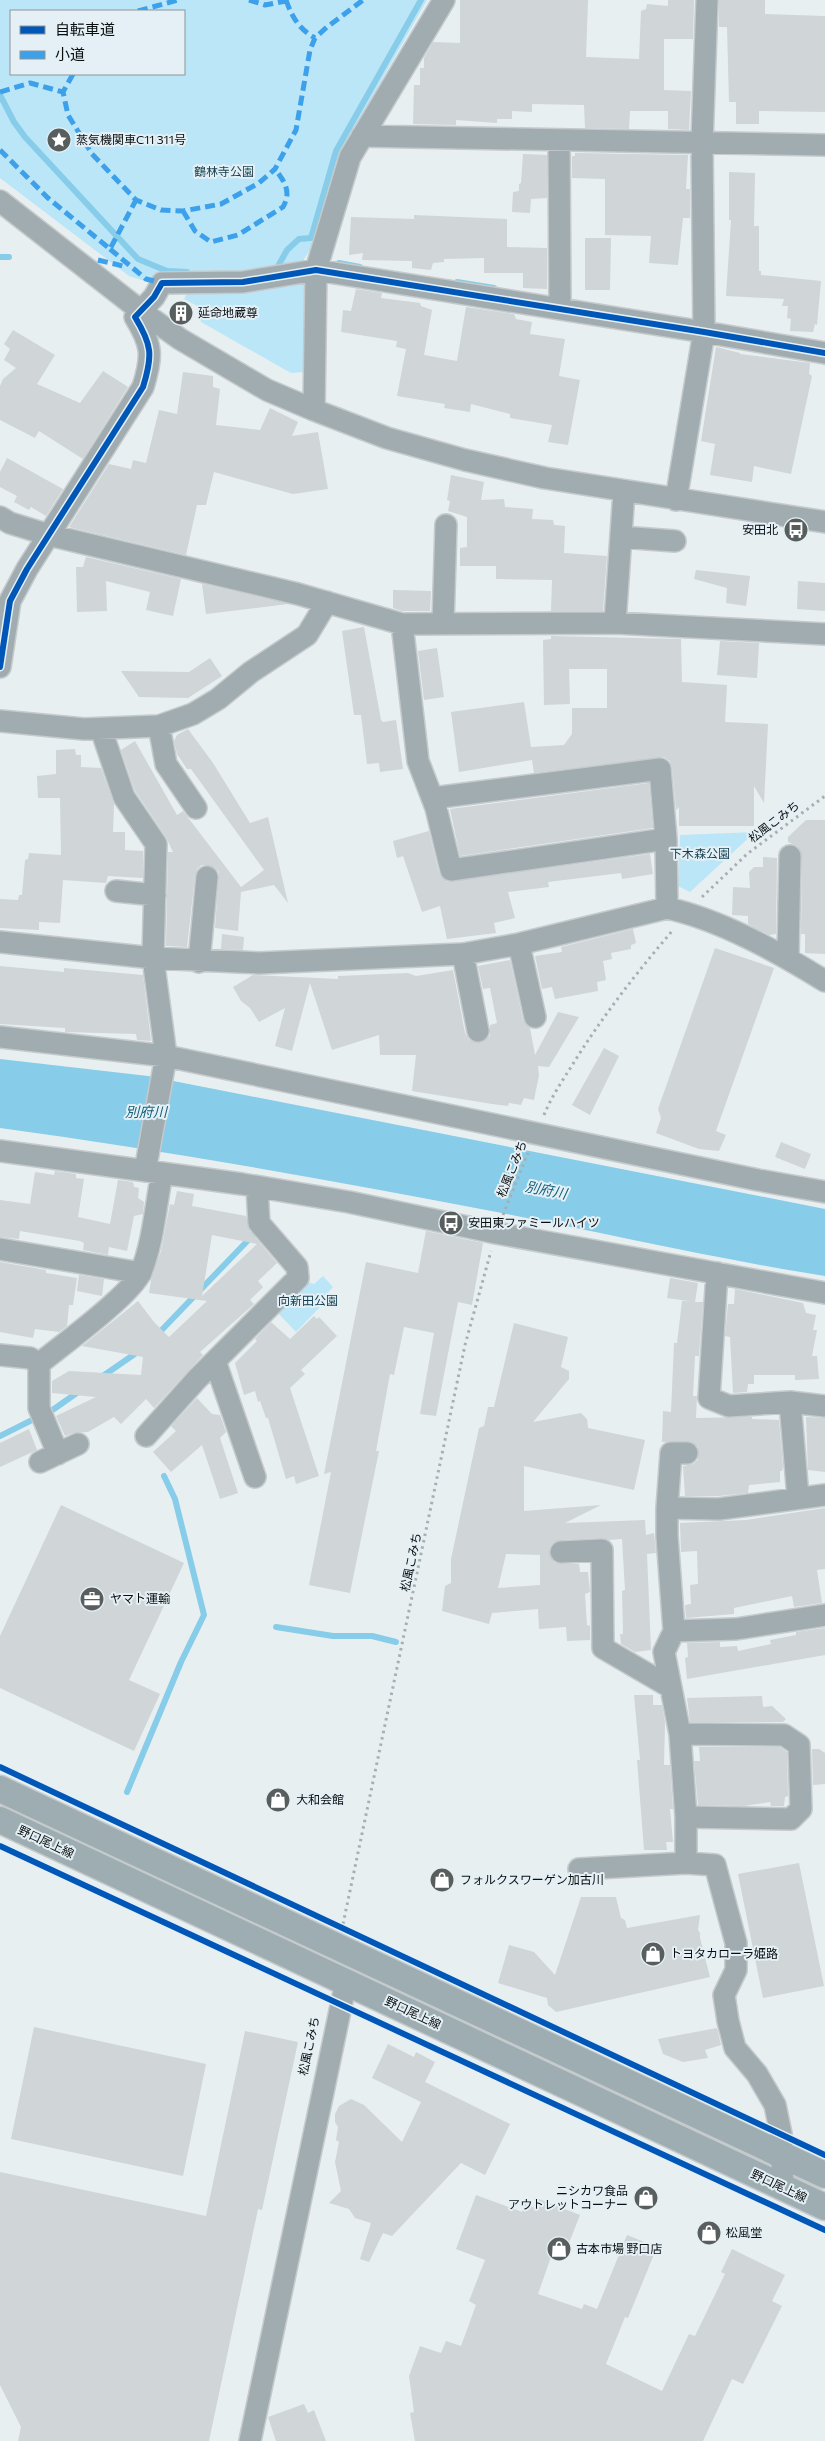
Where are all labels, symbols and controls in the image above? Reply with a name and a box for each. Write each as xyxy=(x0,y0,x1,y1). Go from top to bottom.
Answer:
legend xyxy=(10,10,185,75)
text: 自転車道 xyxy=(55,20,115,38)
text: 小道 xyxy=(55,45,85,63)
place icon: 蒸気機関車C11 311号 xyxy=(46,127,72,153)
place label: 蒸気機関車C11 311号 xyxy=(76,132,186,146)
park label: 鶴林寺公園 xyxy=(194,164,254,178)
building icon: 延命地蔵尊 xyxy=(168,300,194,326)
place label: 延命地蔵尊 xyxy=(198,305,258,319)
bus stop icon: 安田北 xyxy=(783,517,809,543)
place label: 安田北 xyxy=(742,522,778,536)
street label: 松風こみち xyxy=(745,798,802,845)
park label: 下木森公園 xyxy=(670,846,730,860)
water label: 別府川 xyxy=(125,1103,169,1120)
street label: 松風こみち xyxy=(493,1138,529,1199)
water label: 別府川 xyxy=(524,1177,570,1202)
bus stop icon: 安田東ファミールハイツ xyxy=(438,1210,464,1236)
place label: 安田東ファミールハイツ xyxy=(468,1215,600,1229)
park label: 向新田公園 xyxy=(278,1293,338,1307)
street label: 松風こみち xyxy=(397,1531,423,1593)
office icon: ヤマト運輸 xyxy=(79,1586,105,1612)
place label: ヤマト運輸 xyxy=(110,1591,170,1605)
shop icon: 大和会館 xyxy=(265,1787,291,1813)
place label: 大和会館 xyxy=(296,1792,344,1806)
street label: 野口尾上線 xyxy=(16,1822,77,1860)
shop icon: フォルクスワーゲン加古川 xyxy=(429,1867,455,1893)
place label: フォルクスワーゲン加古川 xyxy=(460,1872,604,1886)
shop icon: トヨタカローラ姫路 xyxy=(640,1941,666,1967)
place label: トヨタカローラ姫路 xyxy=(670,1946,778,1960)
street label: 野口尾上線 xyxy=(383,1993,444,2031)
street label: 松風こみち xyxy=(295,2015,321,2077)
street label: 野口尾上線 xyxy=(749,2166,810,2204)
place label: ニシカワ食品 アウトレットコーナー xyxy=(508,2183,628,2211)
shop icon: ニシカワ食品 アウトレットコーナー xyxy=(633,2185,659,2211)
shop icon: 松風堂 xyxy=(696,2220,722,2246)
place label: 松風堂 xyxy=(726,2225,762,2239)
shop icon: 古本市場 野口店 xyxy=(546,2236,572,2262)
place label: 古本市場 野口店 xyxy=(576,2241,662,2255)

